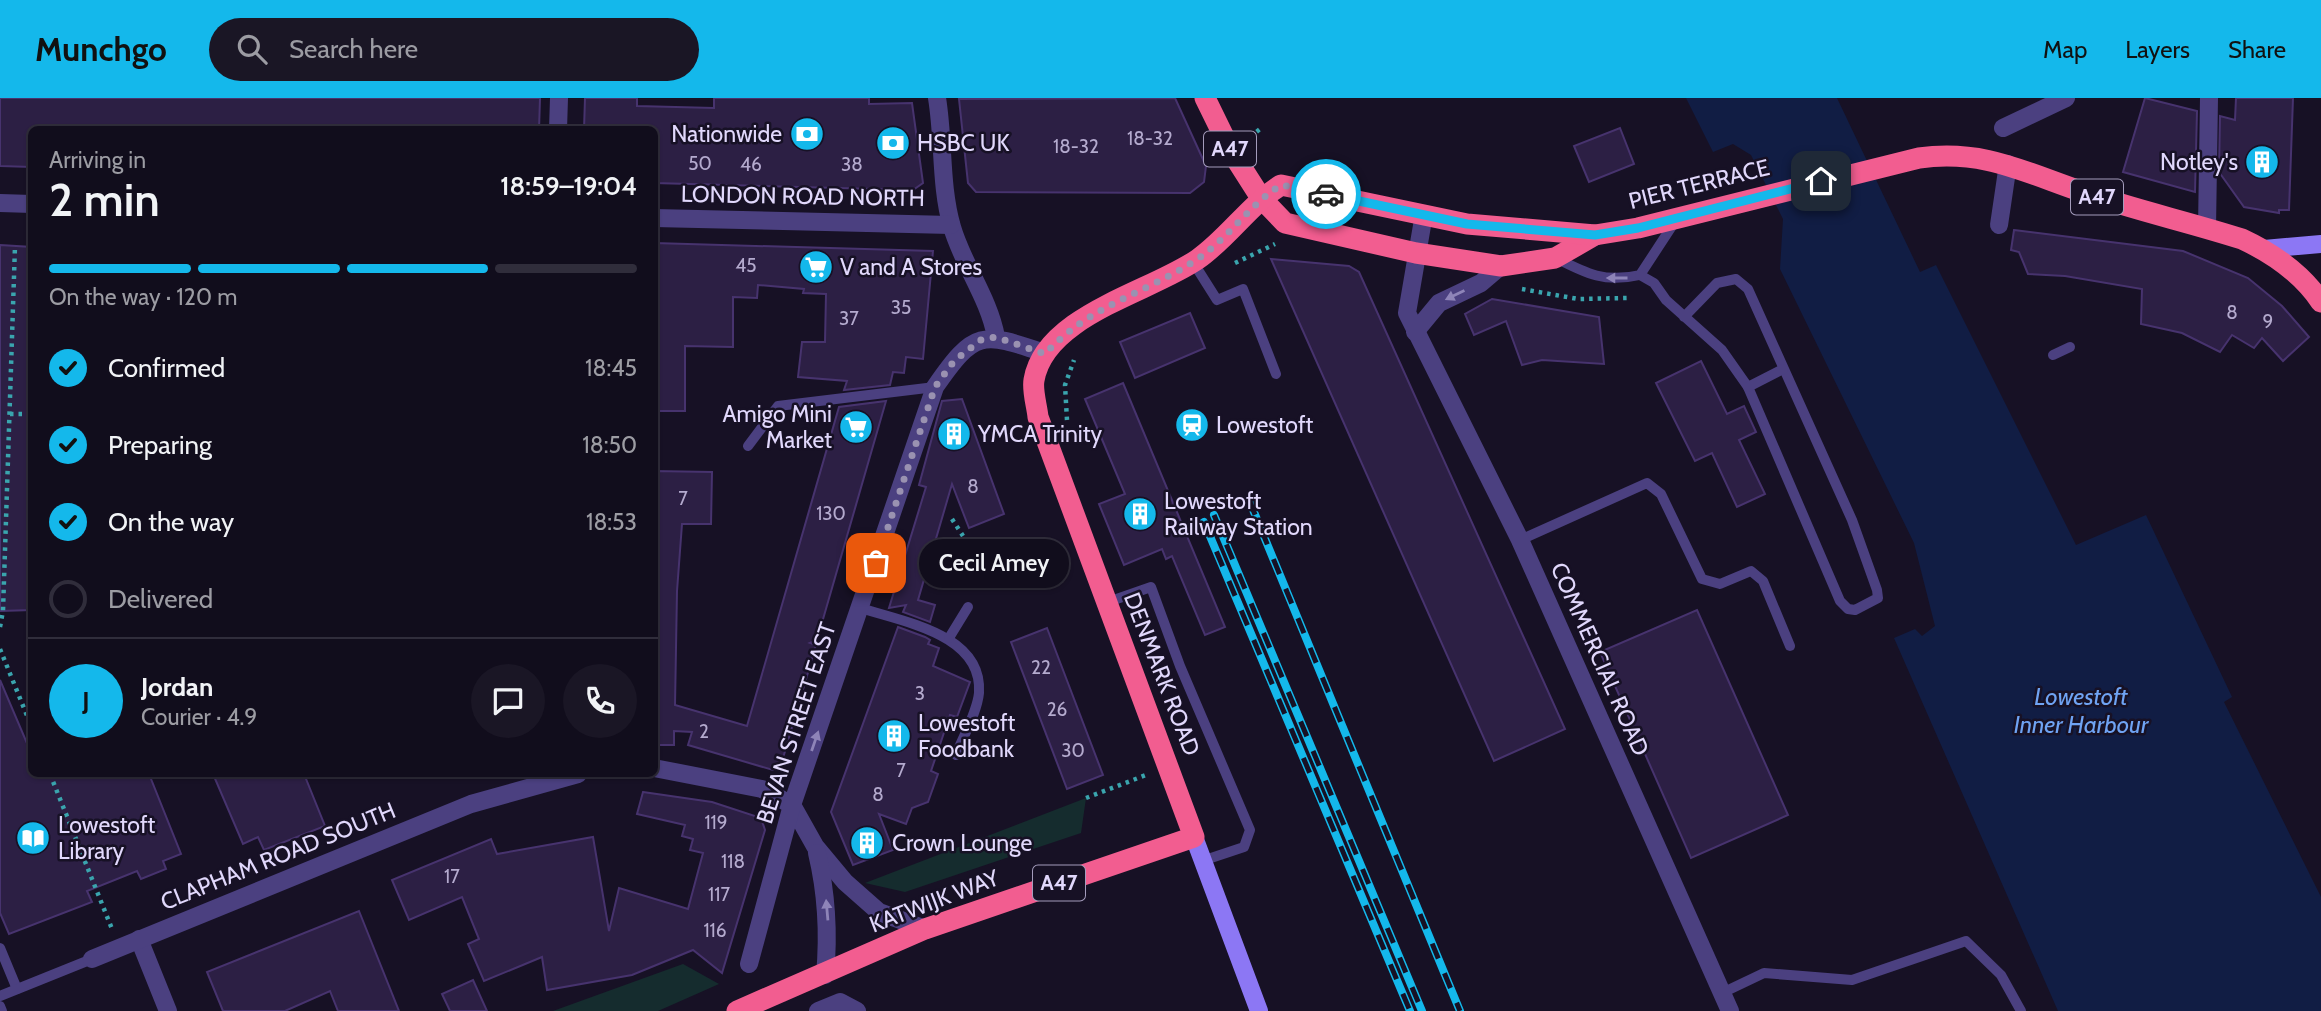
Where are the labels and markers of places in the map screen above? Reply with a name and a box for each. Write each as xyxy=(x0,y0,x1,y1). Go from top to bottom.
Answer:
bank icon: Nationwide xyxy=(788,115,826,153)
place label: Nationwide xyxy=(671,120,782,148)
bank icon: HSBC UK xyxy=(874,124,912,162)
place label: HSBC UK xyxy=(917,129,1009,157)
building icon: Notley's xyxy=(2243,143,2281,181)
place label: Notley's xyxy=(2160,148,2238,176)
pin xyxy=(1791,151,1851,211)
supermarket icon: V and A Stores xyxy=(797,248,835,286)
place label: V and A Stores xyxy=(840,253,982,281)
place label: Amigo Mini Market xyxy=(722,400,832,454)
station icon: Lowestoft xyxy=(1173,406,1211,444)
supermarket icon: Amigo Mini Market xyxy=(837,408,875,446)
place label: Lowestoft xyxy=(1216,411,1313,439)
building icon: YMCA Trinity xyxy=(935,415,973,453)
place label: YMCA Trinity xyxy=(977,420,1102,448)
place label: Lowestoft Railway Station xyxy=(1164,487,1313,541)
building icon: Lowestoft Railway Station xyxy=(1121,495,1159,533)
pin xyxy=(846,533,906,593)
callout: Cecil Amey xyxy=(918,538,1068,588)
place label: Lowestoft Foodbank xyxy=(918,709,1015,763)
building icon: Lowestoft Foodbank xyxy=(875,717,913,755)
place label: Lowestoft Library xyxy=(58,811,155,865)
library icon: Lowestoft Library xyxy=(14,819,52,857)
building icon: Crown Lounge xyxy=(848,824,886,862)
place label: Crown Lounge xyxy=(892,829,1033,857)

